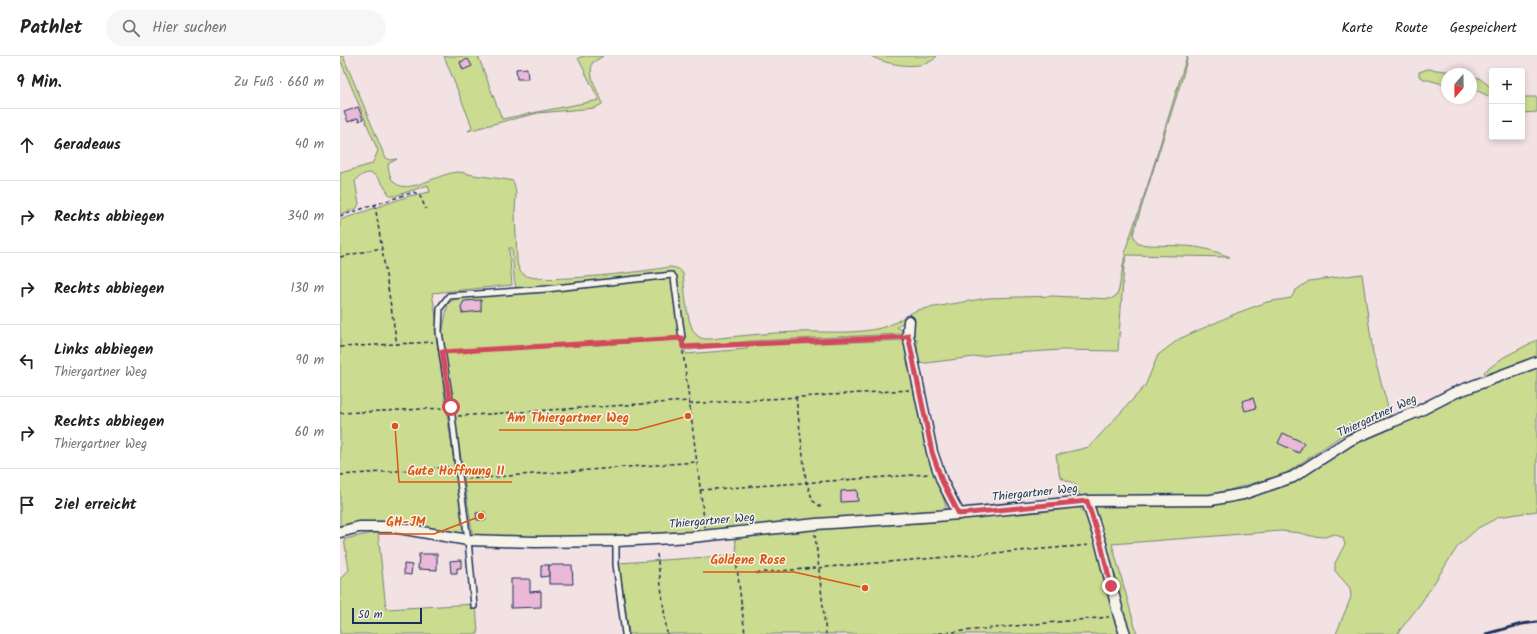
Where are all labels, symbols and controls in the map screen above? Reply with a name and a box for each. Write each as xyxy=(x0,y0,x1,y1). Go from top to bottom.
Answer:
search box xyxy=(106,10,386,46)
text: Pathlet xyxy=(20,13,82,43)
text: Hier suchen xyxy=(152,16,227,40)
icon: search xyxy=(120,17,142,39)
text: Karte xyxy=(1342,17,1373,39)
text: Route xyxy=(1395,17,1428,39)
text: Gespeichert xyxy=(1450,17,1517,39)
north arrow xyxy=(1441,68,1477,104)
map controls xyxy=(1489,68,1525,140)
button: + xyxy=(1489,68,1525,104)
text: 9 Min. xyxy=(16,69,62,96)
text: Zu Fuß · 660 m xyxy=(234,72,324,93)
button: − xyxy=(1489,104,1525,140)
text: Geradeaus xyxy=(54,133,121,157)
icon: ahead xyxy=(16,134,38,156)
text: 40 m xyxy=(295,134,324,155)
text: Rechts abbiegen xyxy=(54,205,164,229)
icon: right xyxy=(16,206,38,228)
text: 340 m xyxy=(287,206,324,227)
text: Rechts abbiegen xyxy=(54,277,164,301)
icon: right xyxy=(16,278,38,300)
text: 130 m xyxy=(290,278,324,299)
text: Links abbiegen xyxy=(54,338,153,362)
icon: left xyxy=(16,350,38,372)
text: 90 m xyxy=(296,350,324,371)
text: Thiergartner Weg xyxy=(54,362,147,383)
street label: Thiergartner Weg xyxy=(1334,389,1420,443)
route start xyxy=(442,398,460,416)
callout: Am Thiergartner Weg xyxy=(499,405,637,430)
text: Am Thiergartner Weg xyxy=(507,408,629,429)
text: Rechts abbiegen xyxy=(54,410,164,434)
icon: right xyxy=(16,422,38,444)
text: 60 m xyxy=(295,422,324,443)
text: Thiergartner Weg xyxy=(54,434,147,455)
callout: Gute Hoffnung II xyxy=(399,457,512,482)
text: Gute Hoffnung II xyxy=(407,461,505,482)
street label: Thiergartner Weg xyxy=(991,479,1079,507)
text: Ziel erreicht xyxy=(54,493,137,517)
icon: arrive xyxy=(16,494,38,516)
street label: Thiergartner Weg xyxy=(668,508,756,534)
callout: GH-JM xyxy=(379,509,434,534)
text: GH-JM xyxy=(386,512,426,533)
callout: Goldene Rose xyxy=(703,547,794,572)
text: Goldene Rose xyxy=(710,550,786,571)
route end xyxy=(1102,577,1120,595)
scale bar xyxy=(352,606,422,625)
text: 50 m xyxy=(358,606,383,624)

